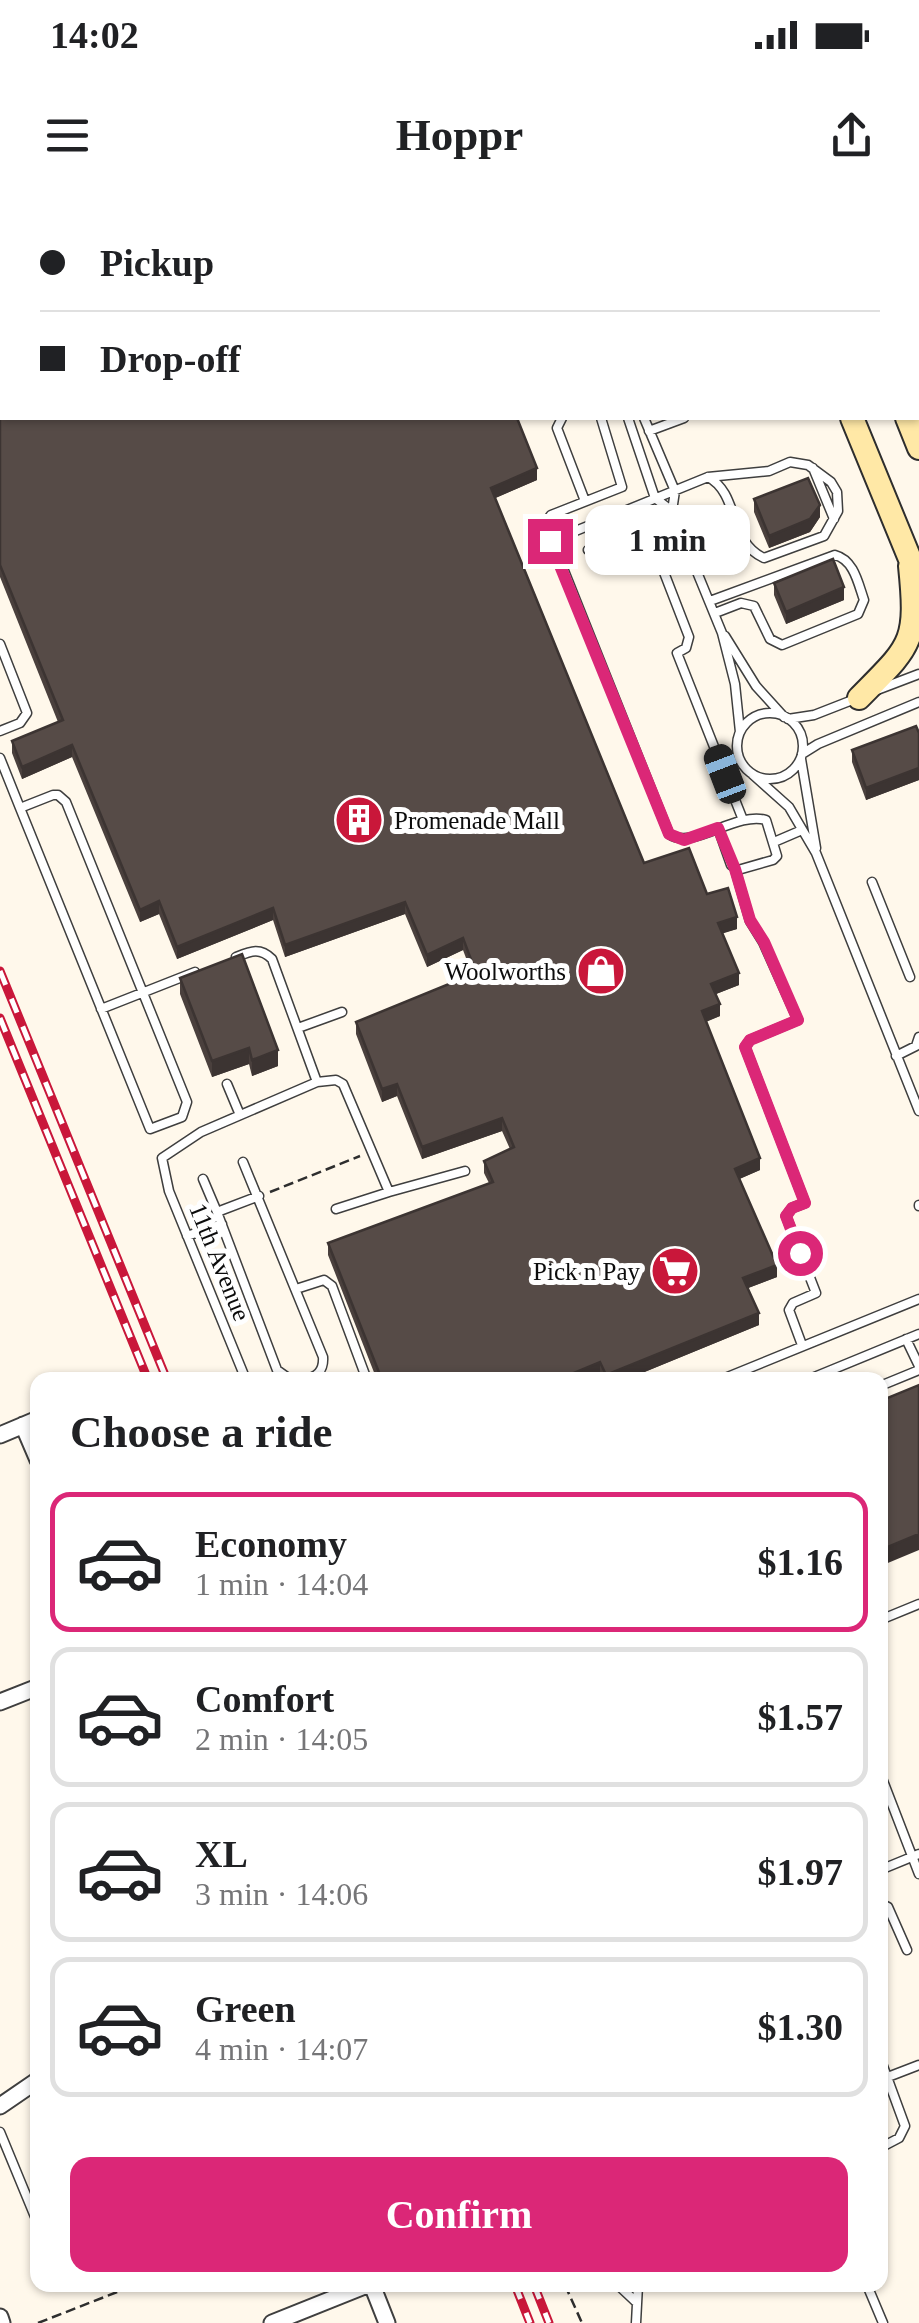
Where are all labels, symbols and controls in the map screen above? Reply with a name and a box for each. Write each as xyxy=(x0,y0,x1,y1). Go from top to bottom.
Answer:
text: 14:02 xyxy=(50,14,139,56)
icon: menu xyxy=(40,108,95,163)
icon: share xyxy=(824,108,879,163)
text: Hoppr xyxy=(396,110,523,160)
text: Pickup xyxy=(100,242,214,284)
text: Drop-off xyxy=(100,338,241,380)
callout: 1 min xyxy=(585,506,750,576)
route end xyxy=(528,519,573,564)
text: 1 min xyxy=(629,522,706,558)
car xyxy=(700,741,750,807)
building icon: Promenade Mall xyxy=(333,794,385,846)
place label: Promenade Mall xyxy=(394,807,560,834)
shop icon: Woolworths xyxy=(575,945,627,997)
place label: Woolworths xyxy=(444,958,566,985)
street label: 11th Avenue xyxy=(184,1199,256,1325)
route start xyxy=(778,1231,823,1276)
supermarket icon: Pick n Pay xyxy=(649,1245,701,1297)
place label: Pick n Pay xyxy=(533,1258,640,1285)
text: Choose a ride xyxy=(70,1407,333,1457)
icon: car xyxy=(75,1517,165,1607)
text: Economy xyxy=(195,1523,347,1565)
text: $1.16 xyxy=(758,1541,843,1583)
text: 1 min · 14:04 xyxy=(195,1566,368,1602)
icon: car xyxy=(75,1672,165,1762)
text: Comfort xyxy=(195,1678,334,1720)
text: $1.57 xyxy=(758,1696,843,1738)
text: 2 min · 14:05 xyxy=(195,1721,368,1757)
icon: car xyxy=(75,1827,165,1917)
text: XL xyxy=(195,1833,248,1875)
text: $1.97 xyxy=(758,1851,843,1893)
text: 3 min · 14:06 xyxy=(195,1876,368,1912)
icon: car xyxy=(75,1982,165,2072)
text: Green xyxy=(195,1988,296,2030)
text: $1.30 xyxy=(758,2006,843,2048)
text: 4 min · 14:07 xyxy=(195,2031,368,2067)
button: Confirm xyxy=(70,2157,848,2272)

